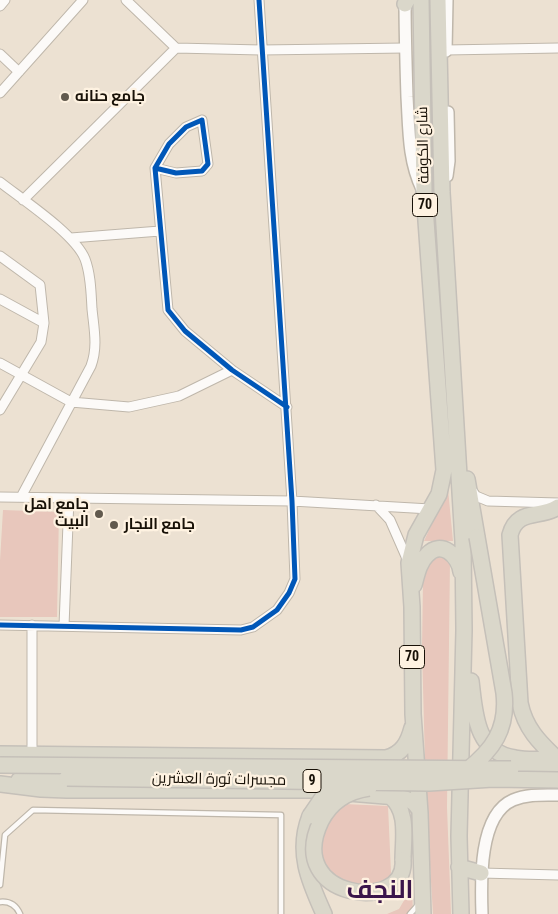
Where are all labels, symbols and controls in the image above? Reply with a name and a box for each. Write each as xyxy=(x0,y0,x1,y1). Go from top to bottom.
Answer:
place label: جامع حنانه xyxy=(75,88,145,106)
marker: جامع حنانه xyxy=(59,91,71,103)
street label: شارع الكوفة xyxy=(414,106,434,184)
road number: 70 xyxy=(412,194,438,216)
place label: جامع اهل البيت xyxy=(24,496,89,531)
marker: جامع اهل البيت xyxy=(93,508,105,520)
place label: جامع النجار xyxy=(124,516,195,534)
marker: جامع النجار xyxy=(108,519,120,531)
road number: 70 xyxy=(400,646,424,669)
road number: 9 xyxy=(303,769,321,792)
street label: مجسرات ثورة العشرين xyxy=(152,770,286,790)
district label: النجف xyxy=(347,877,413,907)

